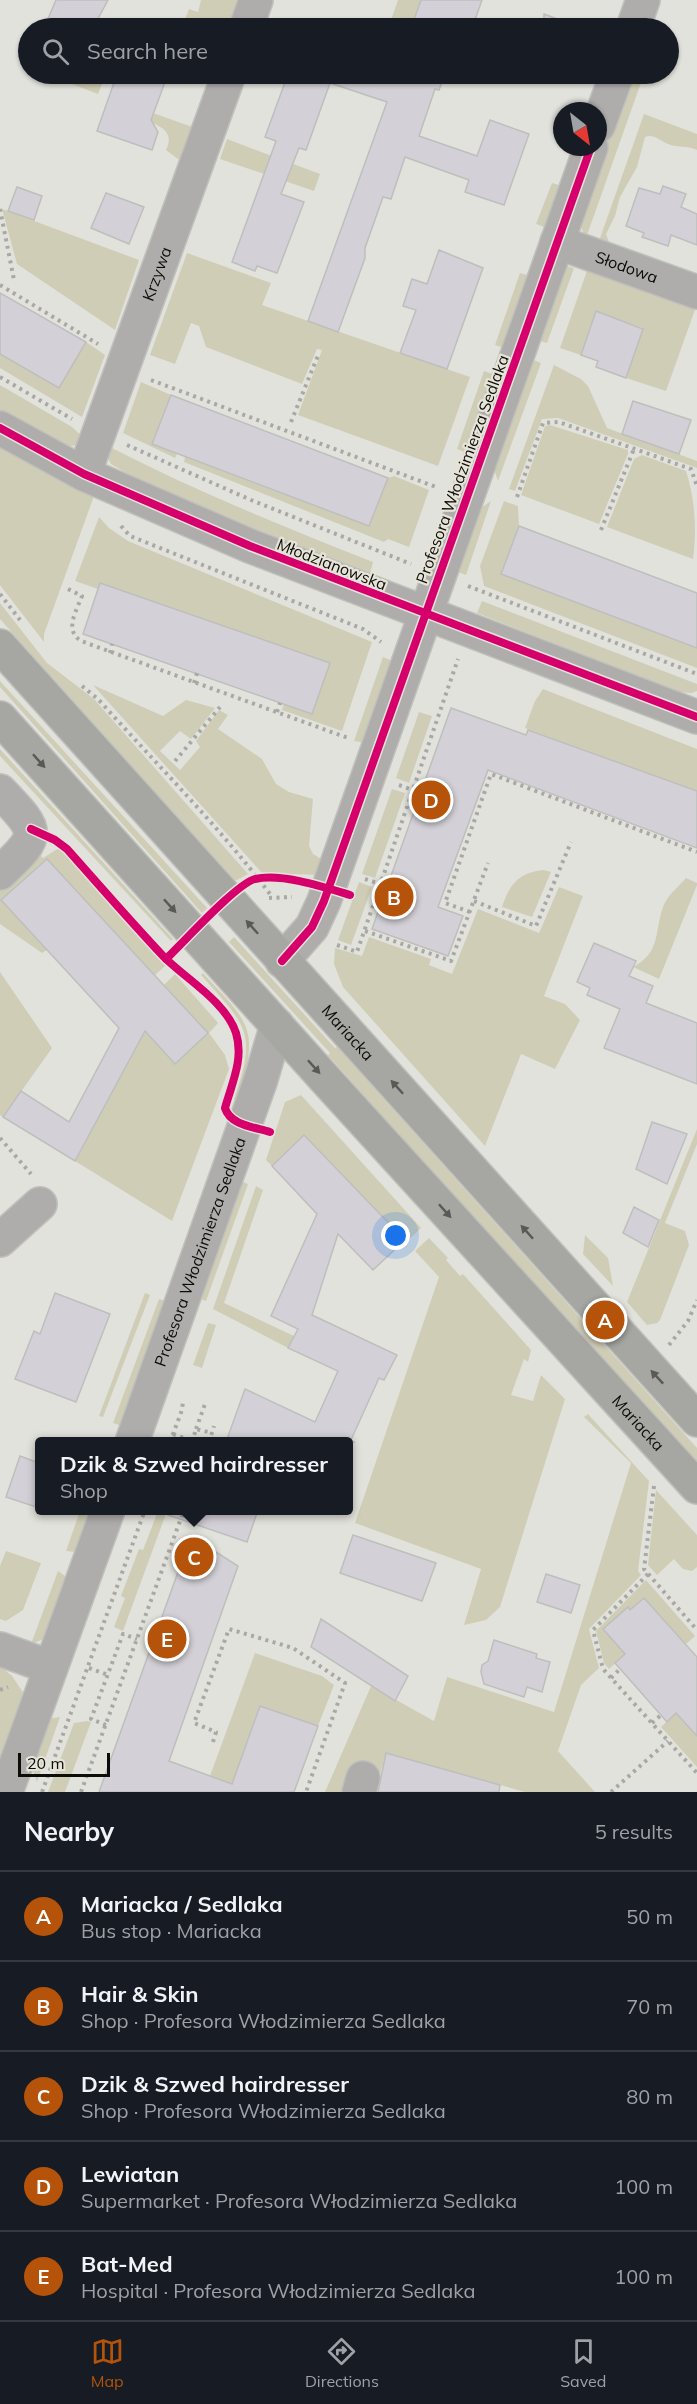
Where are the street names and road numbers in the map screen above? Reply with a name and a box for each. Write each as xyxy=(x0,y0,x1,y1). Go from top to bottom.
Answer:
street label: Krzywa xyxy=(138,244,176,304)
street label: Słodowa xyxy=(593,247,661,287)
street label: Profesora Włodzimierza Sedlaka xyxy=(411,352,513,586)
street label: Młodzianowska xyxy=(274,534,390,594)
street label: Mariacka xyxy=(318,1000,378,1064)
street label: Profesora Włodzimierza Sedlaka xyxy=(150,1134,250,1369)
street label: Mariacka xyxy=(608,1391,669,1455)

